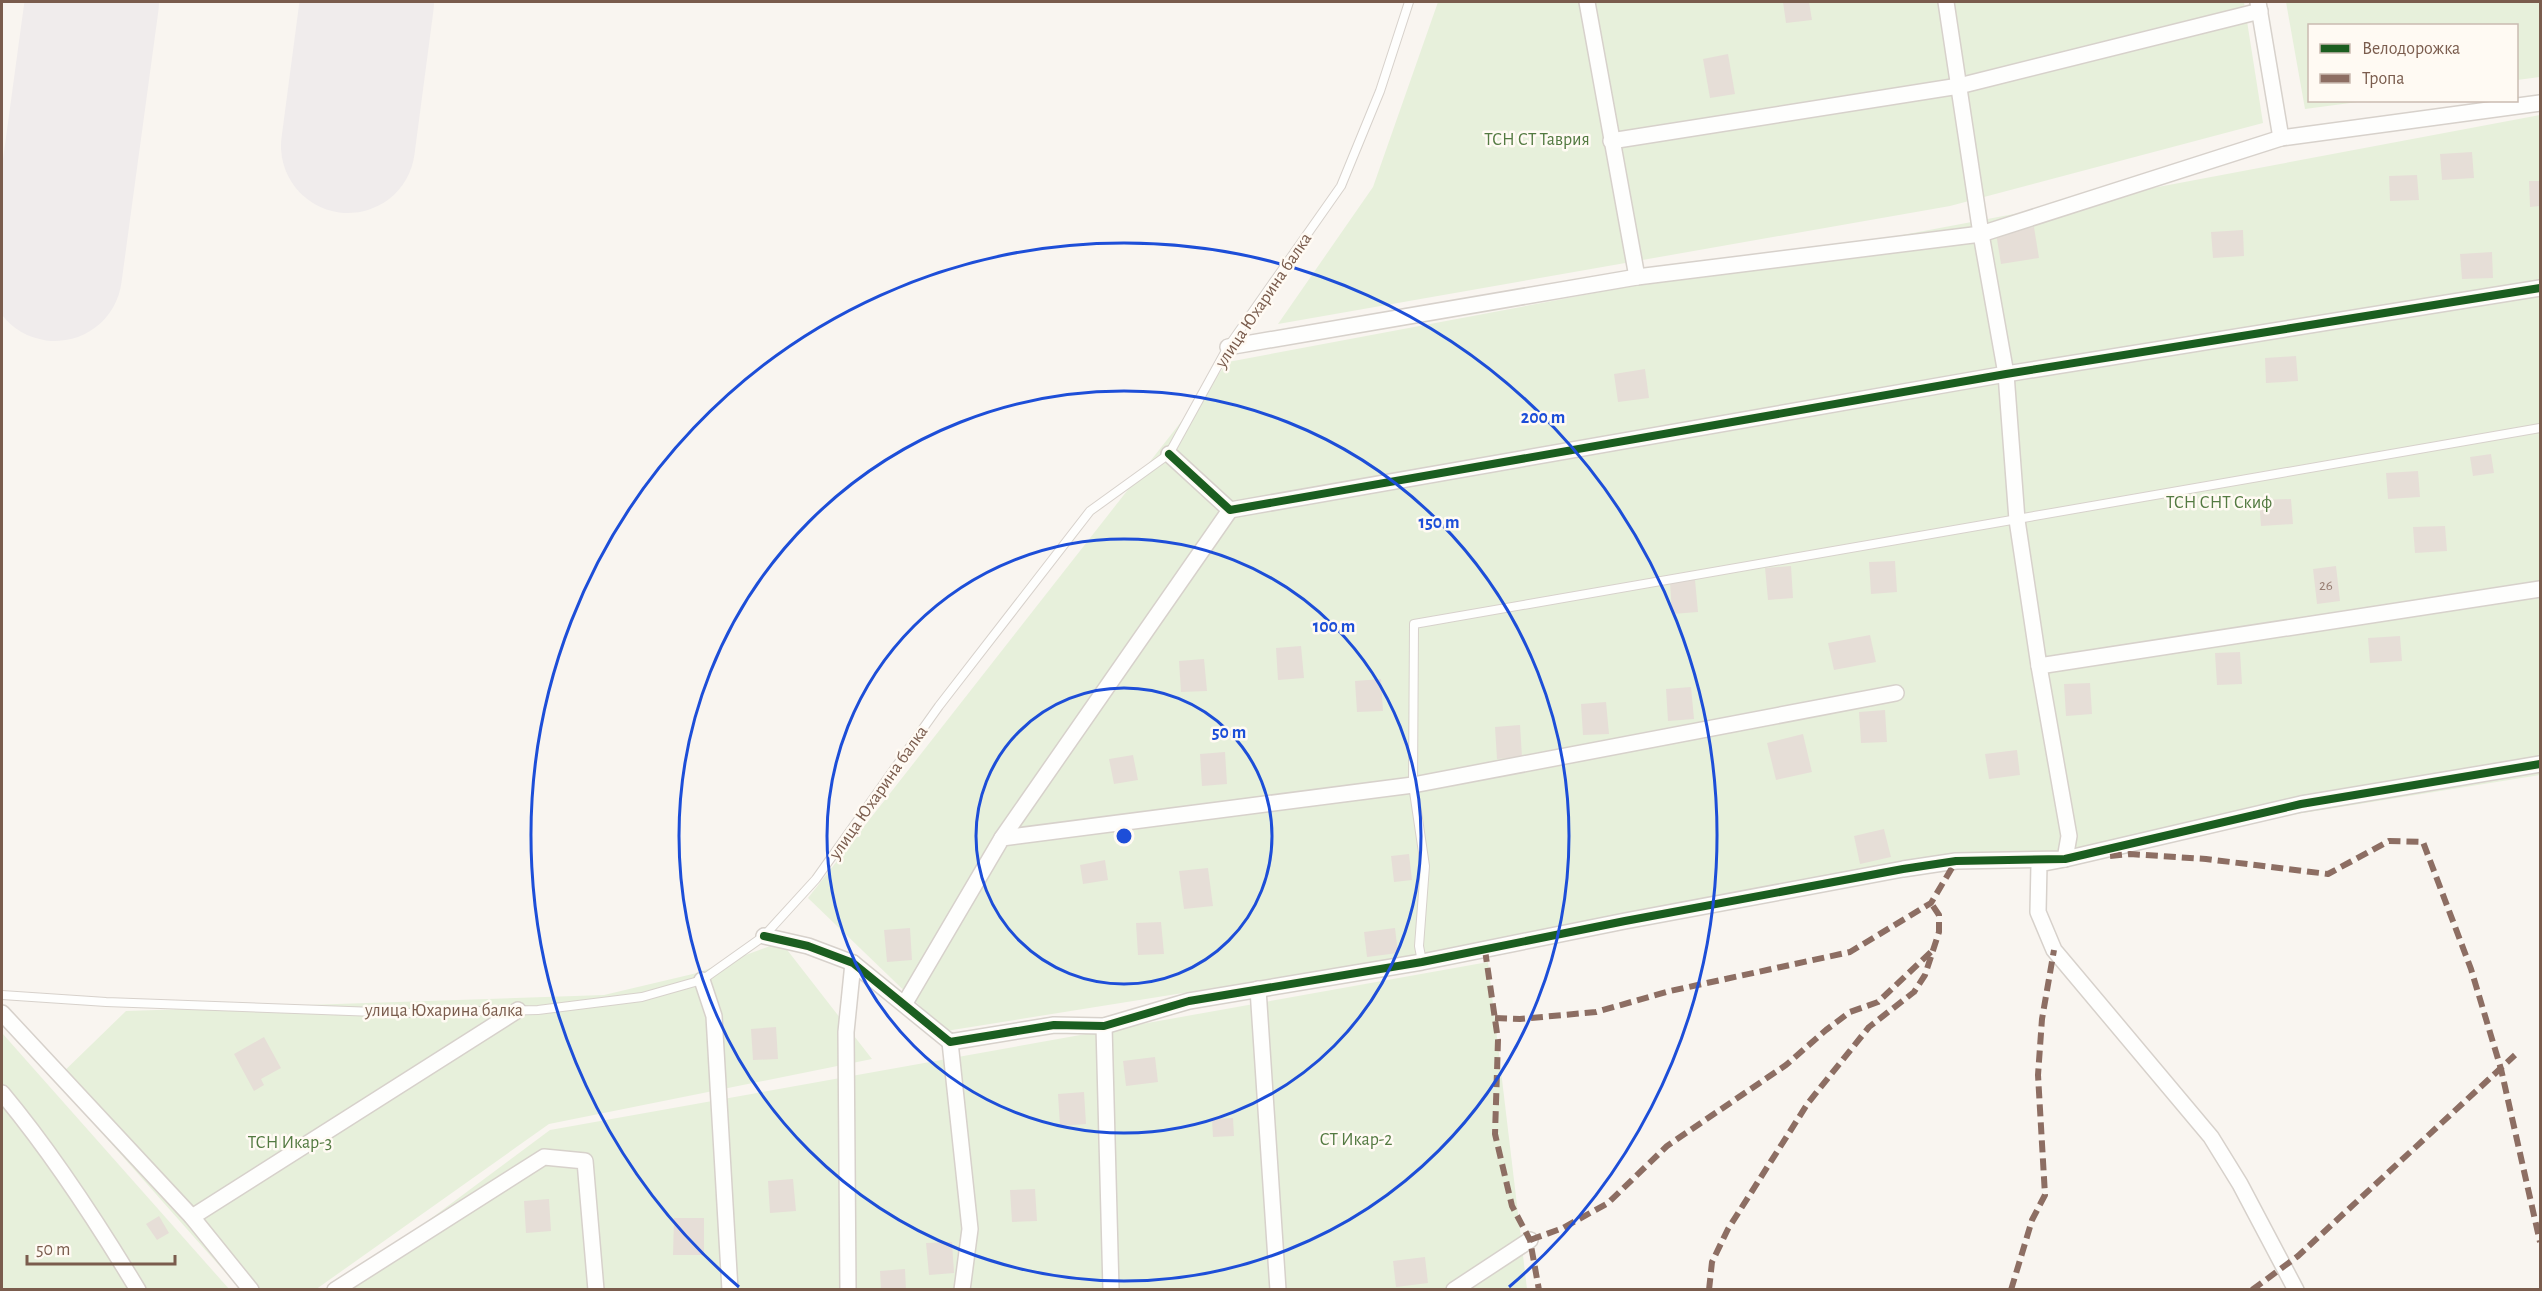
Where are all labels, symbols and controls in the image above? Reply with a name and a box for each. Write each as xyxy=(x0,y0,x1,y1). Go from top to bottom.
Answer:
legend xyxy=(2308,24,2518,102)
text: Велодорожка xyxy=(2362,40,2460,58)
text: Тропа xyxy=(2362,70,2405,88)
park label: ТСН СТ Таврия xyxy=(1484,131,1590,149)
street label: улица Юхарина балка xyxy=(1211,229,1316,372)
text: 200 m xyxy=(1521,409,1565,427)
park label: ТСН СНТ Скиф xyxy=(2166,494,2272,512)
text: 150 m xyxy=(1419,514,1459,532)
house number: 26 xyxy=(2319,578,2333,593)
text: 100 m xyxy=(1313,618,1355,636)
street label: улица Юхарина балка xyxy=(825,722,932,863)
text: 50 m xyxy=(1212,724,1246,742)
centre of rings xyxy=(1114,826,1134,846)
street label: улица Юхарина балка xyxy=(364,1001,523,1020)
park label: СТ Икар-2 xyxy=(1319,1131,1393,1149)
park label: ТСН Икар-3 xyxy=(248,1134,332,1152)
scale bar xyxy=(27,1228,176,1266)
text: 50 m xyxy=(36,1241,70,1259)

